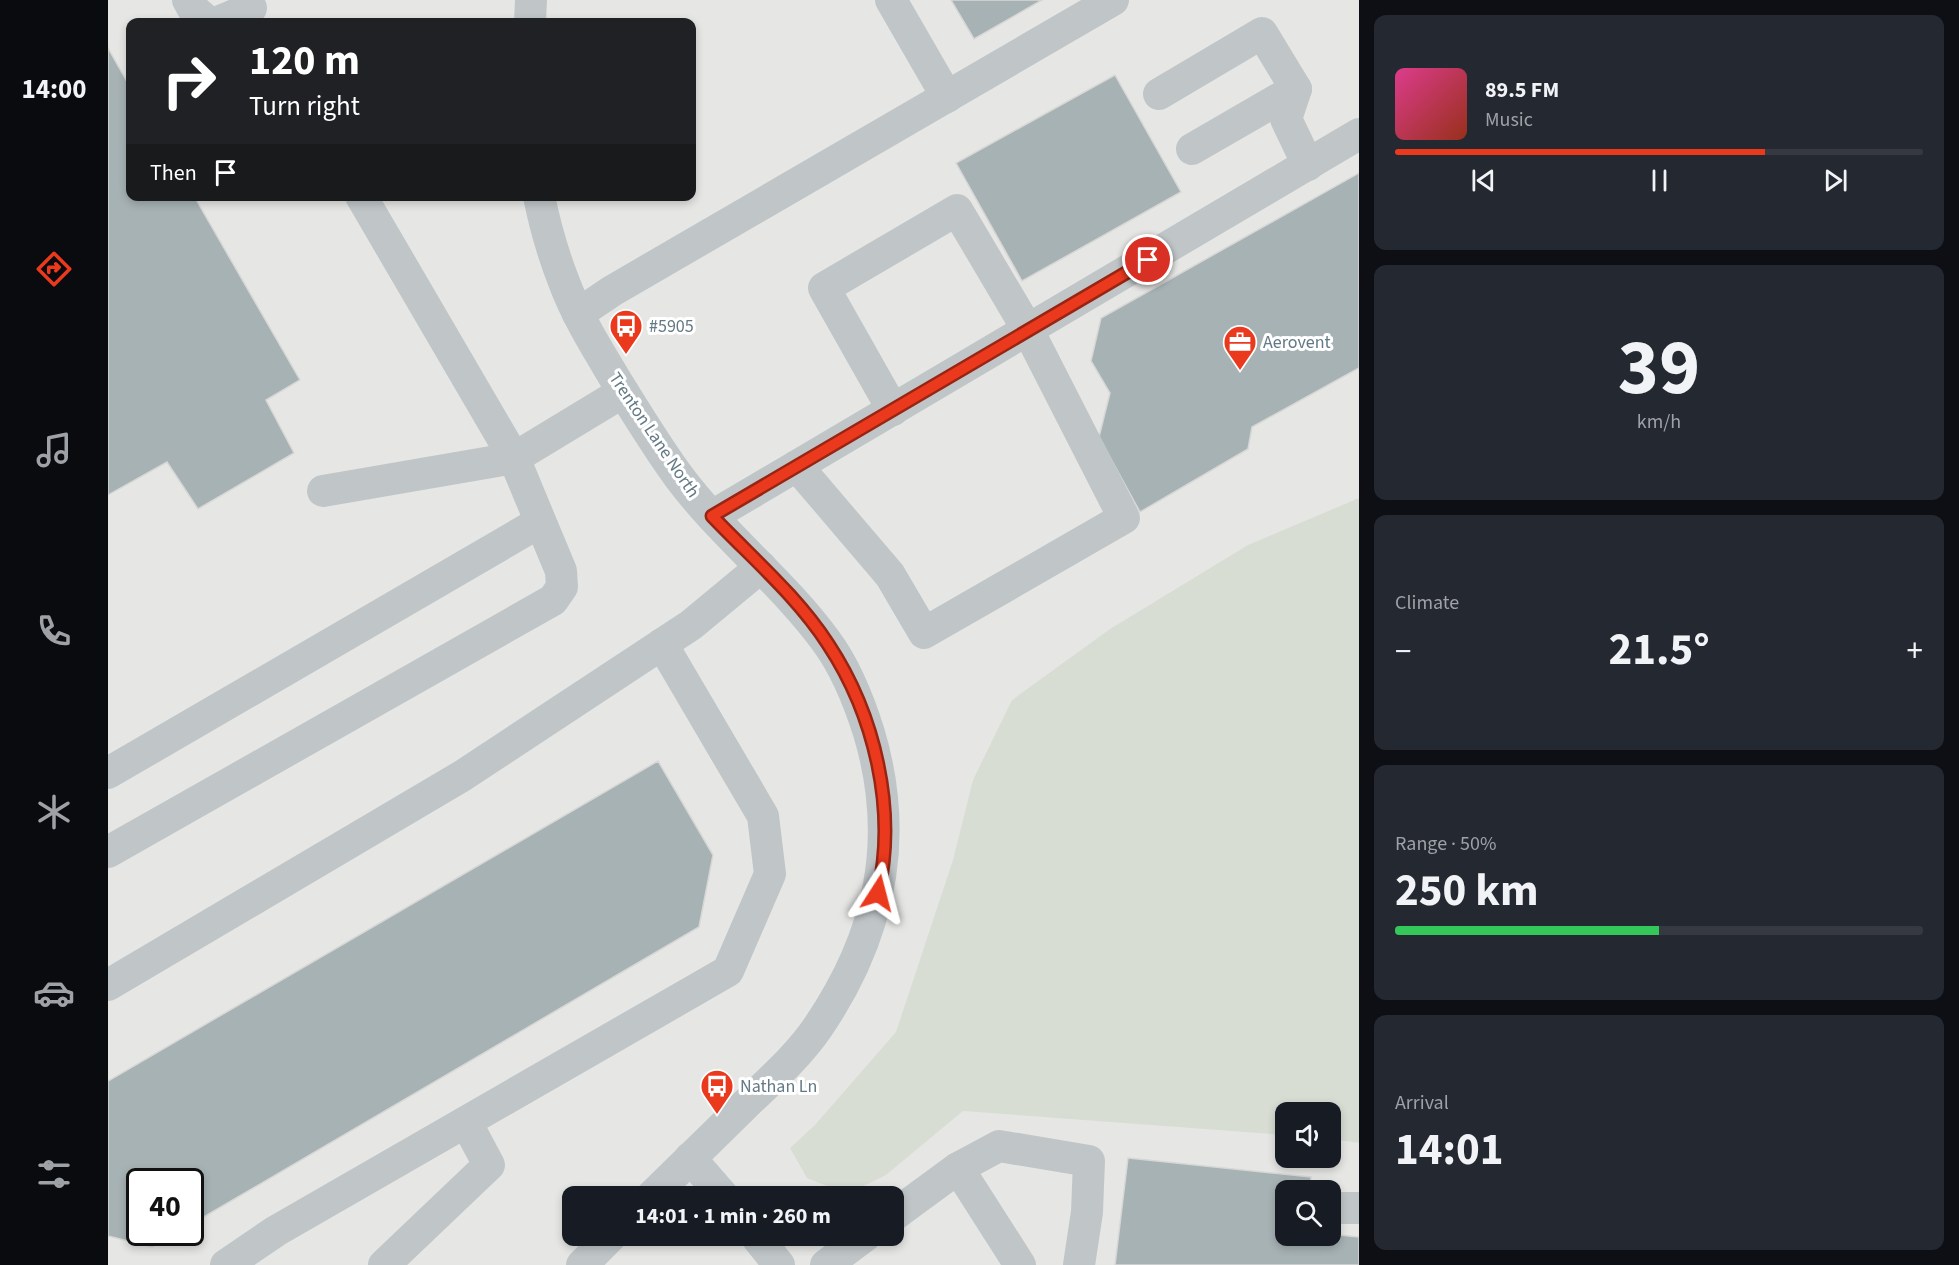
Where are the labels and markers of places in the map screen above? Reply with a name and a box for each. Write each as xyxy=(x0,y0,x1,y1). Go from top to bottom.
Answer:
pin xyxy=(1122,234,1173,285)
bus stop icon: #5905 xyxy=(608,308,644,355)
place label: #5905 xyxy=(649,314,694,339)
office icon: Aerovent xyxy=(1222,324,1258,371)
place label: Aerovent xyxy=(1263,330,1331,355)
bus stop icon: Nathan Ln xyxy=(699,1068,735,1115)
place label: Nathan Ln xyxy=(740,1074,817,1099)

